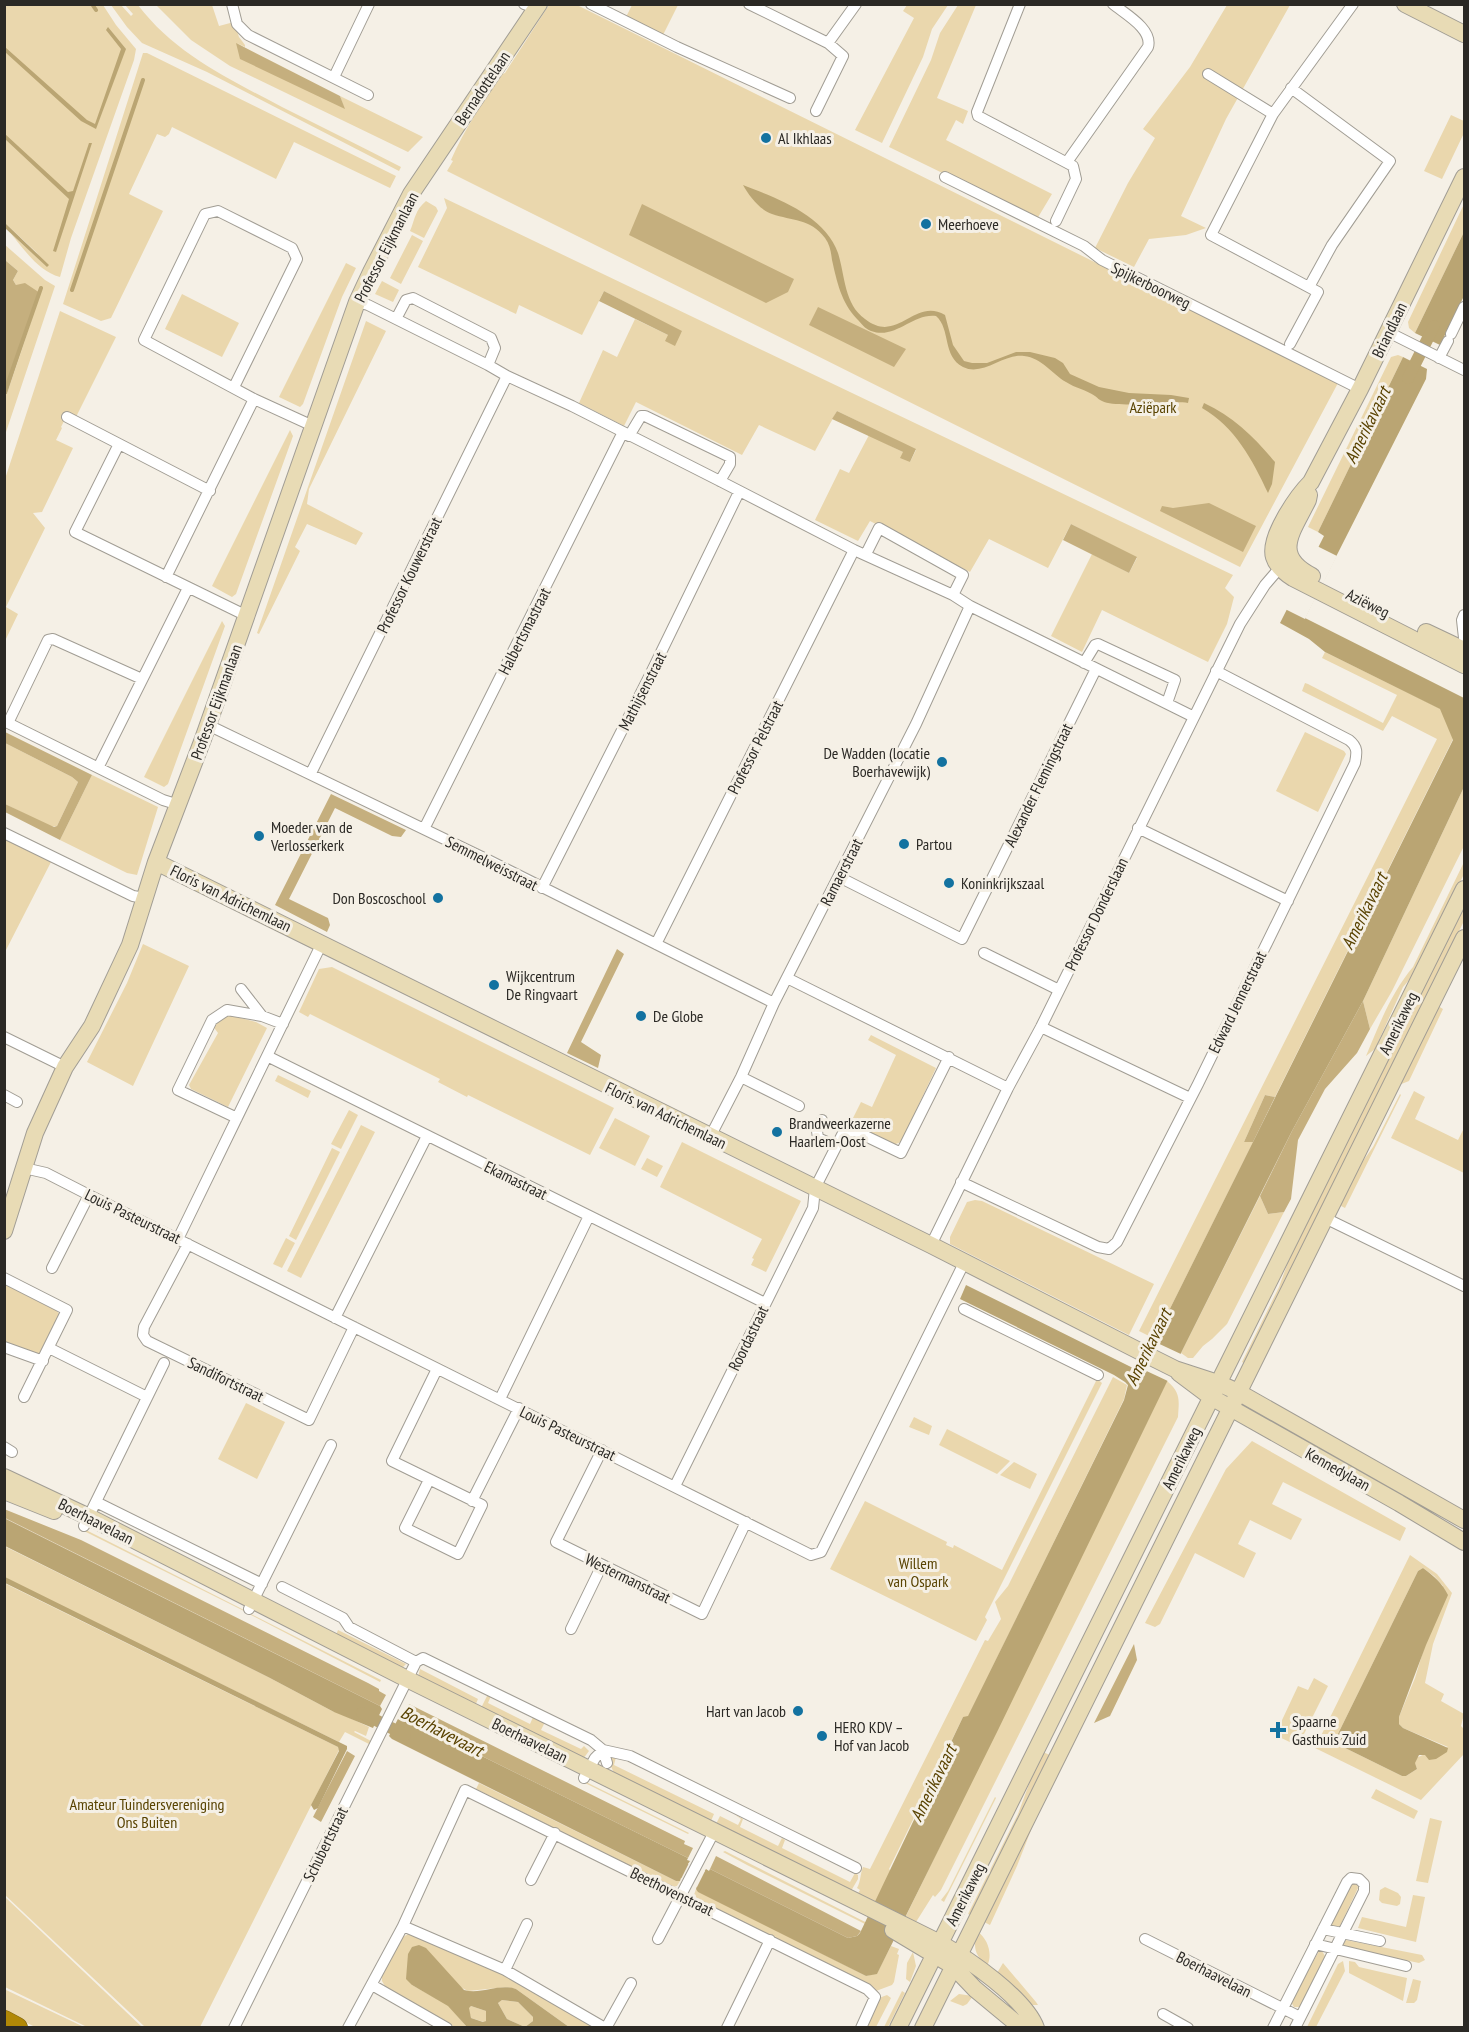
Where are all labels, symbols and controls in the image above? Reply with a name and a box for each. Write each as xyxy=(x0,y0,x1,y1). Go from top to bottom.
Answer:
street label: Bernadottelaan xyxy=(450,47,514,129)
place label: Al Ikhlaas xyxy=(778,128,832,148)
marker: Al Ikhlaas xyxy=(759,131,773,145)
street label: Professor Eijkmanlaan xyxy=(350,188,422,306)
place label: Meerhoeve xyxy=(938,214,999,234)
marker: Meerhoeve xyxy=(919,217,933,231)
street label: Spijkerboorweg xyxy=(1108,257,1194,313)
street label: Briandlaan xyxy=(1367,299,1411,361)
water label: Amerikavaart xyxy=(1339,381,1396,467)
park label: Aziëpark xyxy=(1129,397,1177,417)
street label: Professor Kouwerstraat xyxy=(372,513,446,636)
street label: Halbertsmastraat xyxy=(494,584,555,678)
street label: Aziëweg xyxy=(1343,584,1393,622)
street label: Professor Eijkmanlaan xyxy=(186,642,246,762)
street label: Mathijsenstraat xyxy=(614,648,671,734)
street label: Professor Pelstraat xyxy=(723,696,787,797)
street label: Alexander Flemingstraat xyxy=(999,719,1077,850)
place label: De Wadden (locatie Boerhavewijk) xyxy=(823,743,930,781)
marker: De Wadden (locatie Boerhavewijk) xyxy=(935,755,949,769)
place label: Moeder van de Verlosserkerk xyxy=(270,817,353,855)
marker: Moeder van de Verlosserkerk xyxy=(252,829,266,843)
street label: Semmelweisstraat xyxy=(443,831,542,895)
street label: Ramaerstraat xyxy=(815,834,867,909)
place label: Partou xyxy=(916,834,952,854)
marker: Partou xyxy=(897,837,911,851)
street label: Professor Donderslaan xyxy=(1060,854,1132,974)
street label: Floris van Adrichemlaan xyxy=(167,860,295,936)
water label: Amerikavaart xyxy=(1336,867,1393,953)
place label: Koninkrijkszaal xyxy=(961,873,1044,893)
marker: Koninkrijkszaal xyxy=(942,876,956,890)
place label: Don Boscoschool xyxy=(332,888,426,908)
marker: Don Boscoschool xyxy=(431,891,445,905)
street label: Edward Jennerstraat xyxy=(1204,947,1271,1056)
place label: Wijkcentrum De Ringvaart xyxy=(506,966,578,1004)
marker: Wijkcentrum De Ringvaart xyxy=(487,978,501,992)
street label: Amerikaweg xyxy=(1374,988,1422,1058)
place label: De Globe xyxy=(653,1006,703,1026)
marker: De Globe xyxy=(634,1009,648,1023)
street label: Floris van Adrichemlaan xyxy=(602,1077,730,1153)
place label: Brandweerkazerne Haarlem-Oost xyxy=(789,1113,891,1151)
marker: Brandweerkazerne Haarlem-Oost xyxy=(770,1125,784,1139)
street label: Ekamastraat xyxy=(481,1156,551,1204)
street label: Louis Pasteurstraat xyxy=(82,1184,185,1248)
street label: Roordastraat xyxy=(724,1302,773,1374)
water label: Amerikavaart xyxy=(1120,1303,1177,1389)
street label: Sandifortstraat xyxy=(185,1352,268,1406)
street label: Louis Pasteurstraat xyxy=(517,1401,620,1465)
street label: Amerikaweg xyxy=(1157,1423,1205,1493)
street label: Kennedylaan xyxy=(1302,1443,1374,1495)
street label: Boerhaavelaan xyxy=(55,1494,137,1548)
street label: Westermanstraat xyxy=(582,1549,675,1608)
park label: Willem van Ospark xyxy=(887,1553,949,1591)
water label: Boerhavevaart xyxy=(397,1700,489,1763)
place label: Hart van Jacob xyxy=(706,1701,786,1721)
marker: Hart van Jacob xyxy=(791,1704,805,1718)
place label: Spaarne Gasthuis Zuid xyxy=(1292,1711,1366,1749)
street label: Boerhaavelaan xyxy=(489,1713,571,1767)
place label: HERO KDV – Hof van Jacob xyxy=(834,1717,909,1755)
marker: Spaarne Gasthuis Zuid xyxy=(1269,1721,1287,1739)
marker: HERO KDV – Hof van Jacob xyxy=(815,1729,829,1743)
water label: Amerikavaart xyxy=(905,1739,962,1825)
park label: Amateur Tuindersvereniging Ons Buiten xyxy=(70,1794,224,1832)
street label: Schubertstraat xyxy=(298,1803,352,1885)
street label: Amerikaweg xyxy=(941,1859,989,1929)
street label: Beethovenstraat xyxy=(627,1862,717,1920)
street label: Boerhaavelaan xyxy=(1173,1947,1255,2001)

